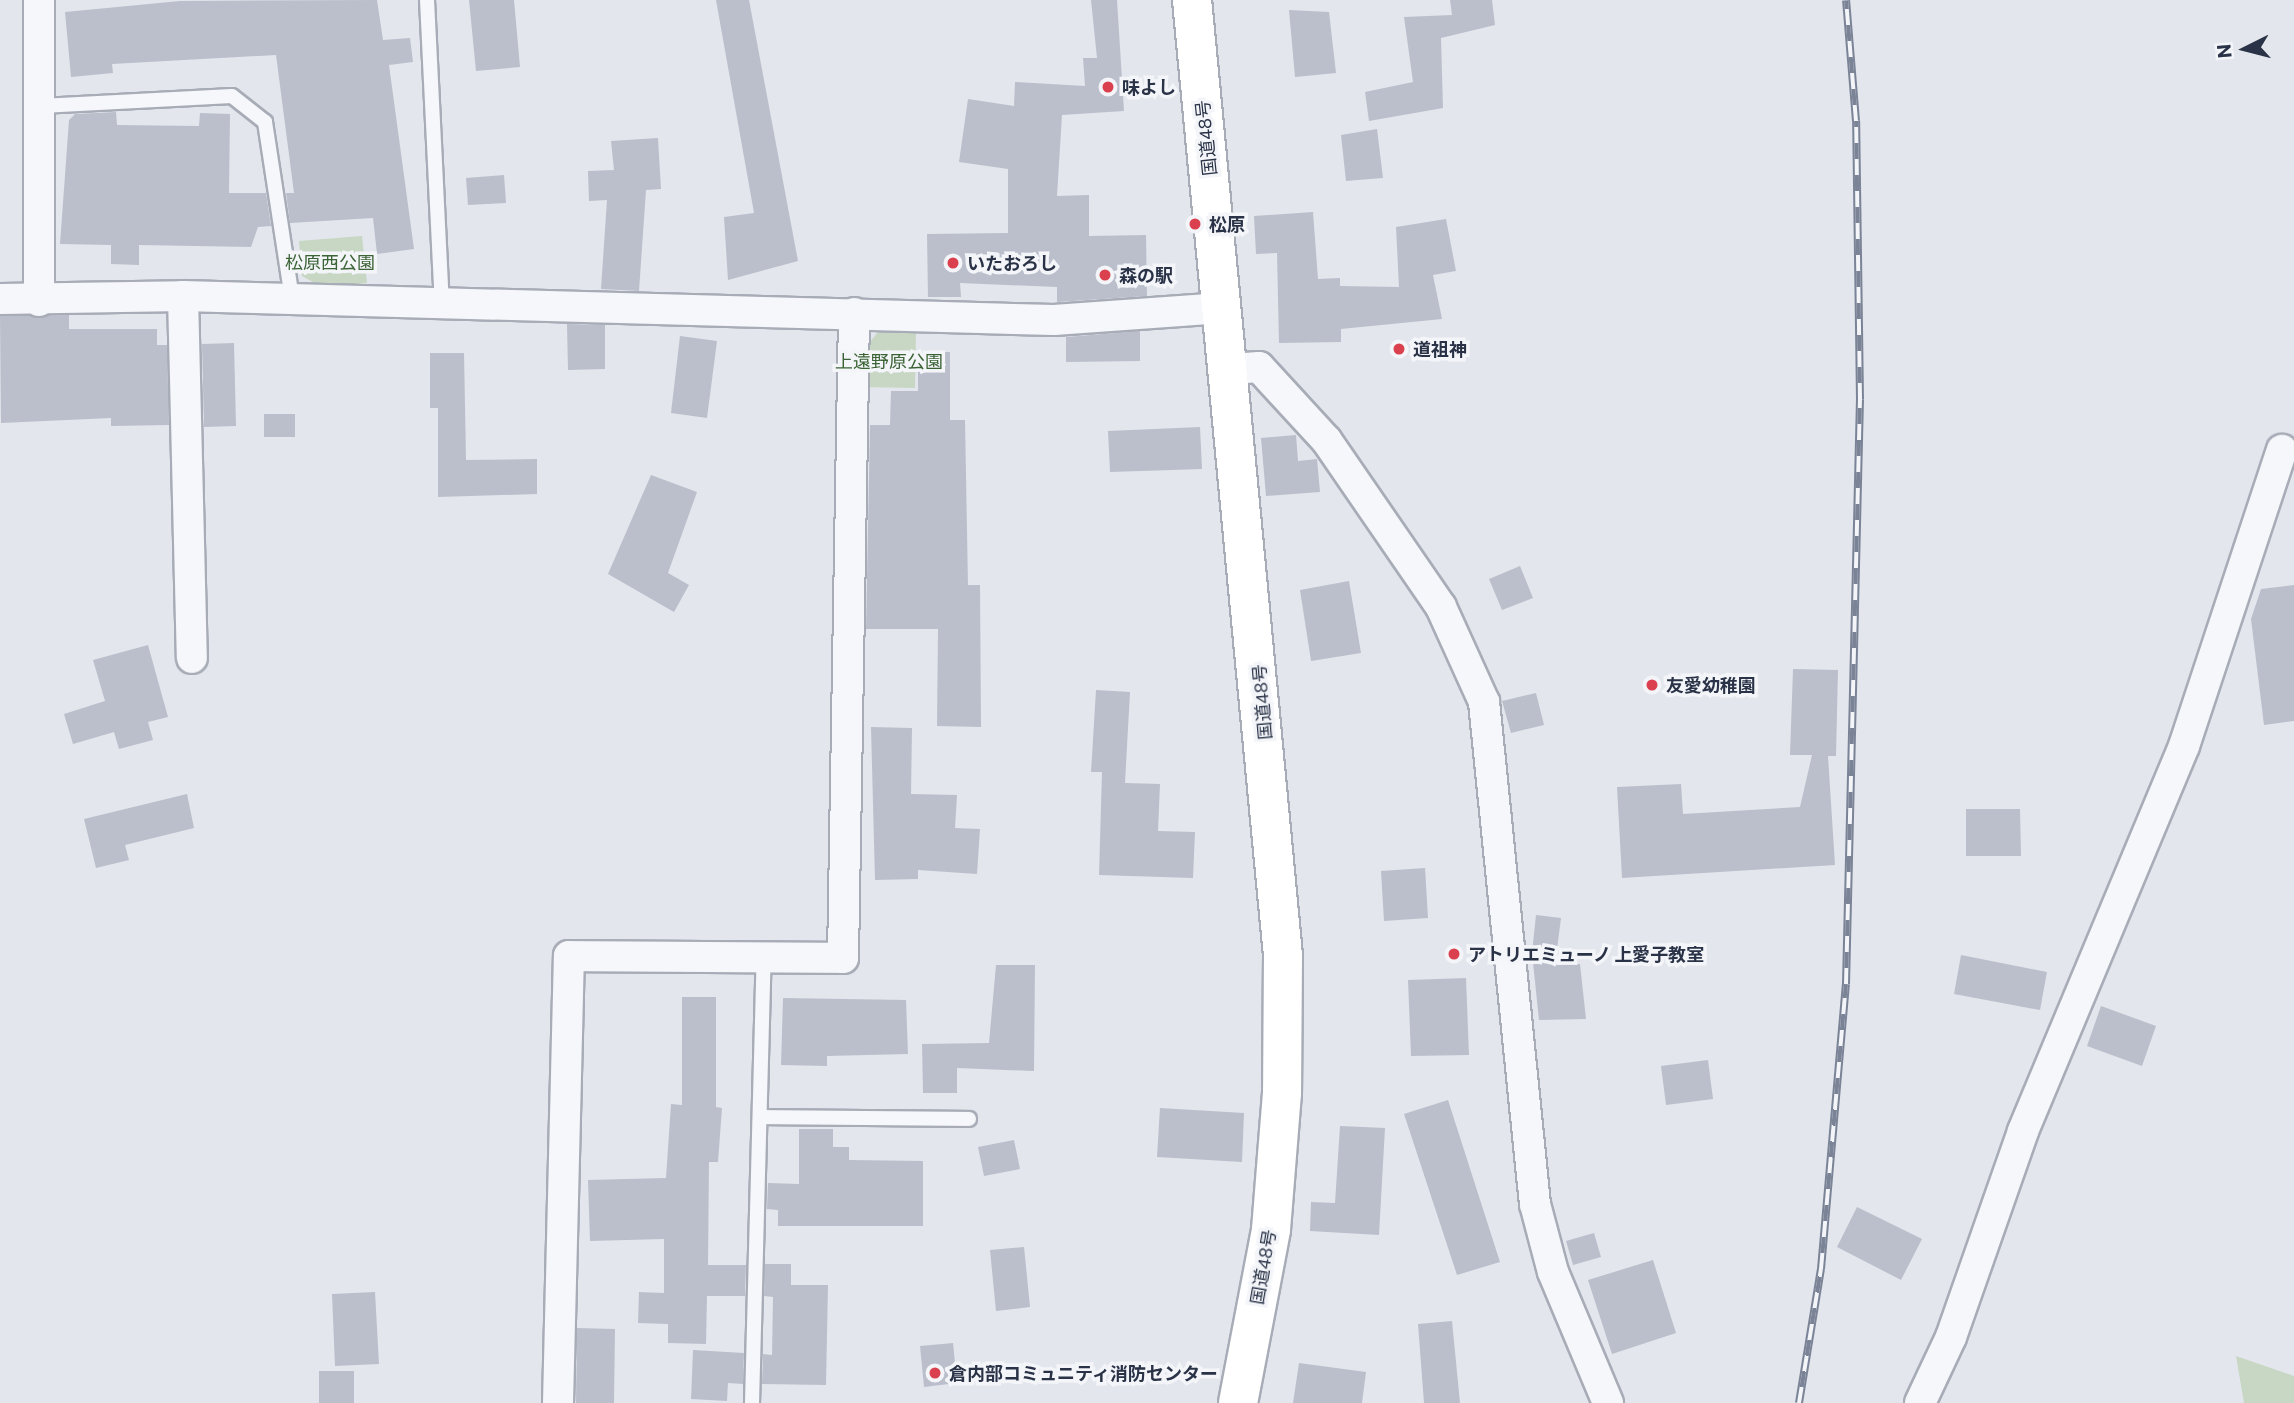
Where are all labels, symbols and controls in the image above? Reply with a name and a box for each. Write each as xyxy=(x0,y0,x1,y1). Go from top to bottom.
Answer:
north arrow xyxy=(2210,14,2280,84)
text: N xyxy=(2211,43,2236,60)
place label: 味よし xyxy=(1122,76,1176,98)
marker: 味よし xyxy=(1100,79,1116,95)
street label: 国道48号 xyxy=(1191,99,1221,177)
place label: 松原 xyxy=(1209,213,1245,235)
marker: 松原 xyxy=(1187,216,1203,232)
park label: 松原西公園 xyxy=(285,251,375,273)
place label: いたおろし xyxy=(967,252,1057,274)
marker: いたおろし xyxy=(945,255,961,271)
place label: 森の駅 xyxy=(1119,264,1173,286)
marker: 森の駅 xyxy=(1097,267,1113,283)
place label: 道祖神 xyxy=(1413,338,1467,360)
marker: 道祖神 xyxy=(1391,341,1407,357)
park label: 上遠野原公園 xyxy=(835,350,943,372)
street label: 国道48号 xyxy=(1248,663,1276,741)
place label: 友愛幼稚園 xyxy=(1666,674,1756,696)
marker: 友愛幼稚園 xyxy=(1644,677,1660,693)
place label: アトリエミューノ 上愛子教室 xyxy=(1468,943,1705,965)
marker: アトリエミューノ 上愛子教室 xyxy=(1446,946,1462,962)
street label: 国道48号 xyxy=(1246,1228,1280,1306)
place label: 倉内部コミュニティ消防センター xyxy=(949,1362,1219,1384)
marker: 倉内部コミュニティ消防センター xyxy=(927,1365,943,1381)

